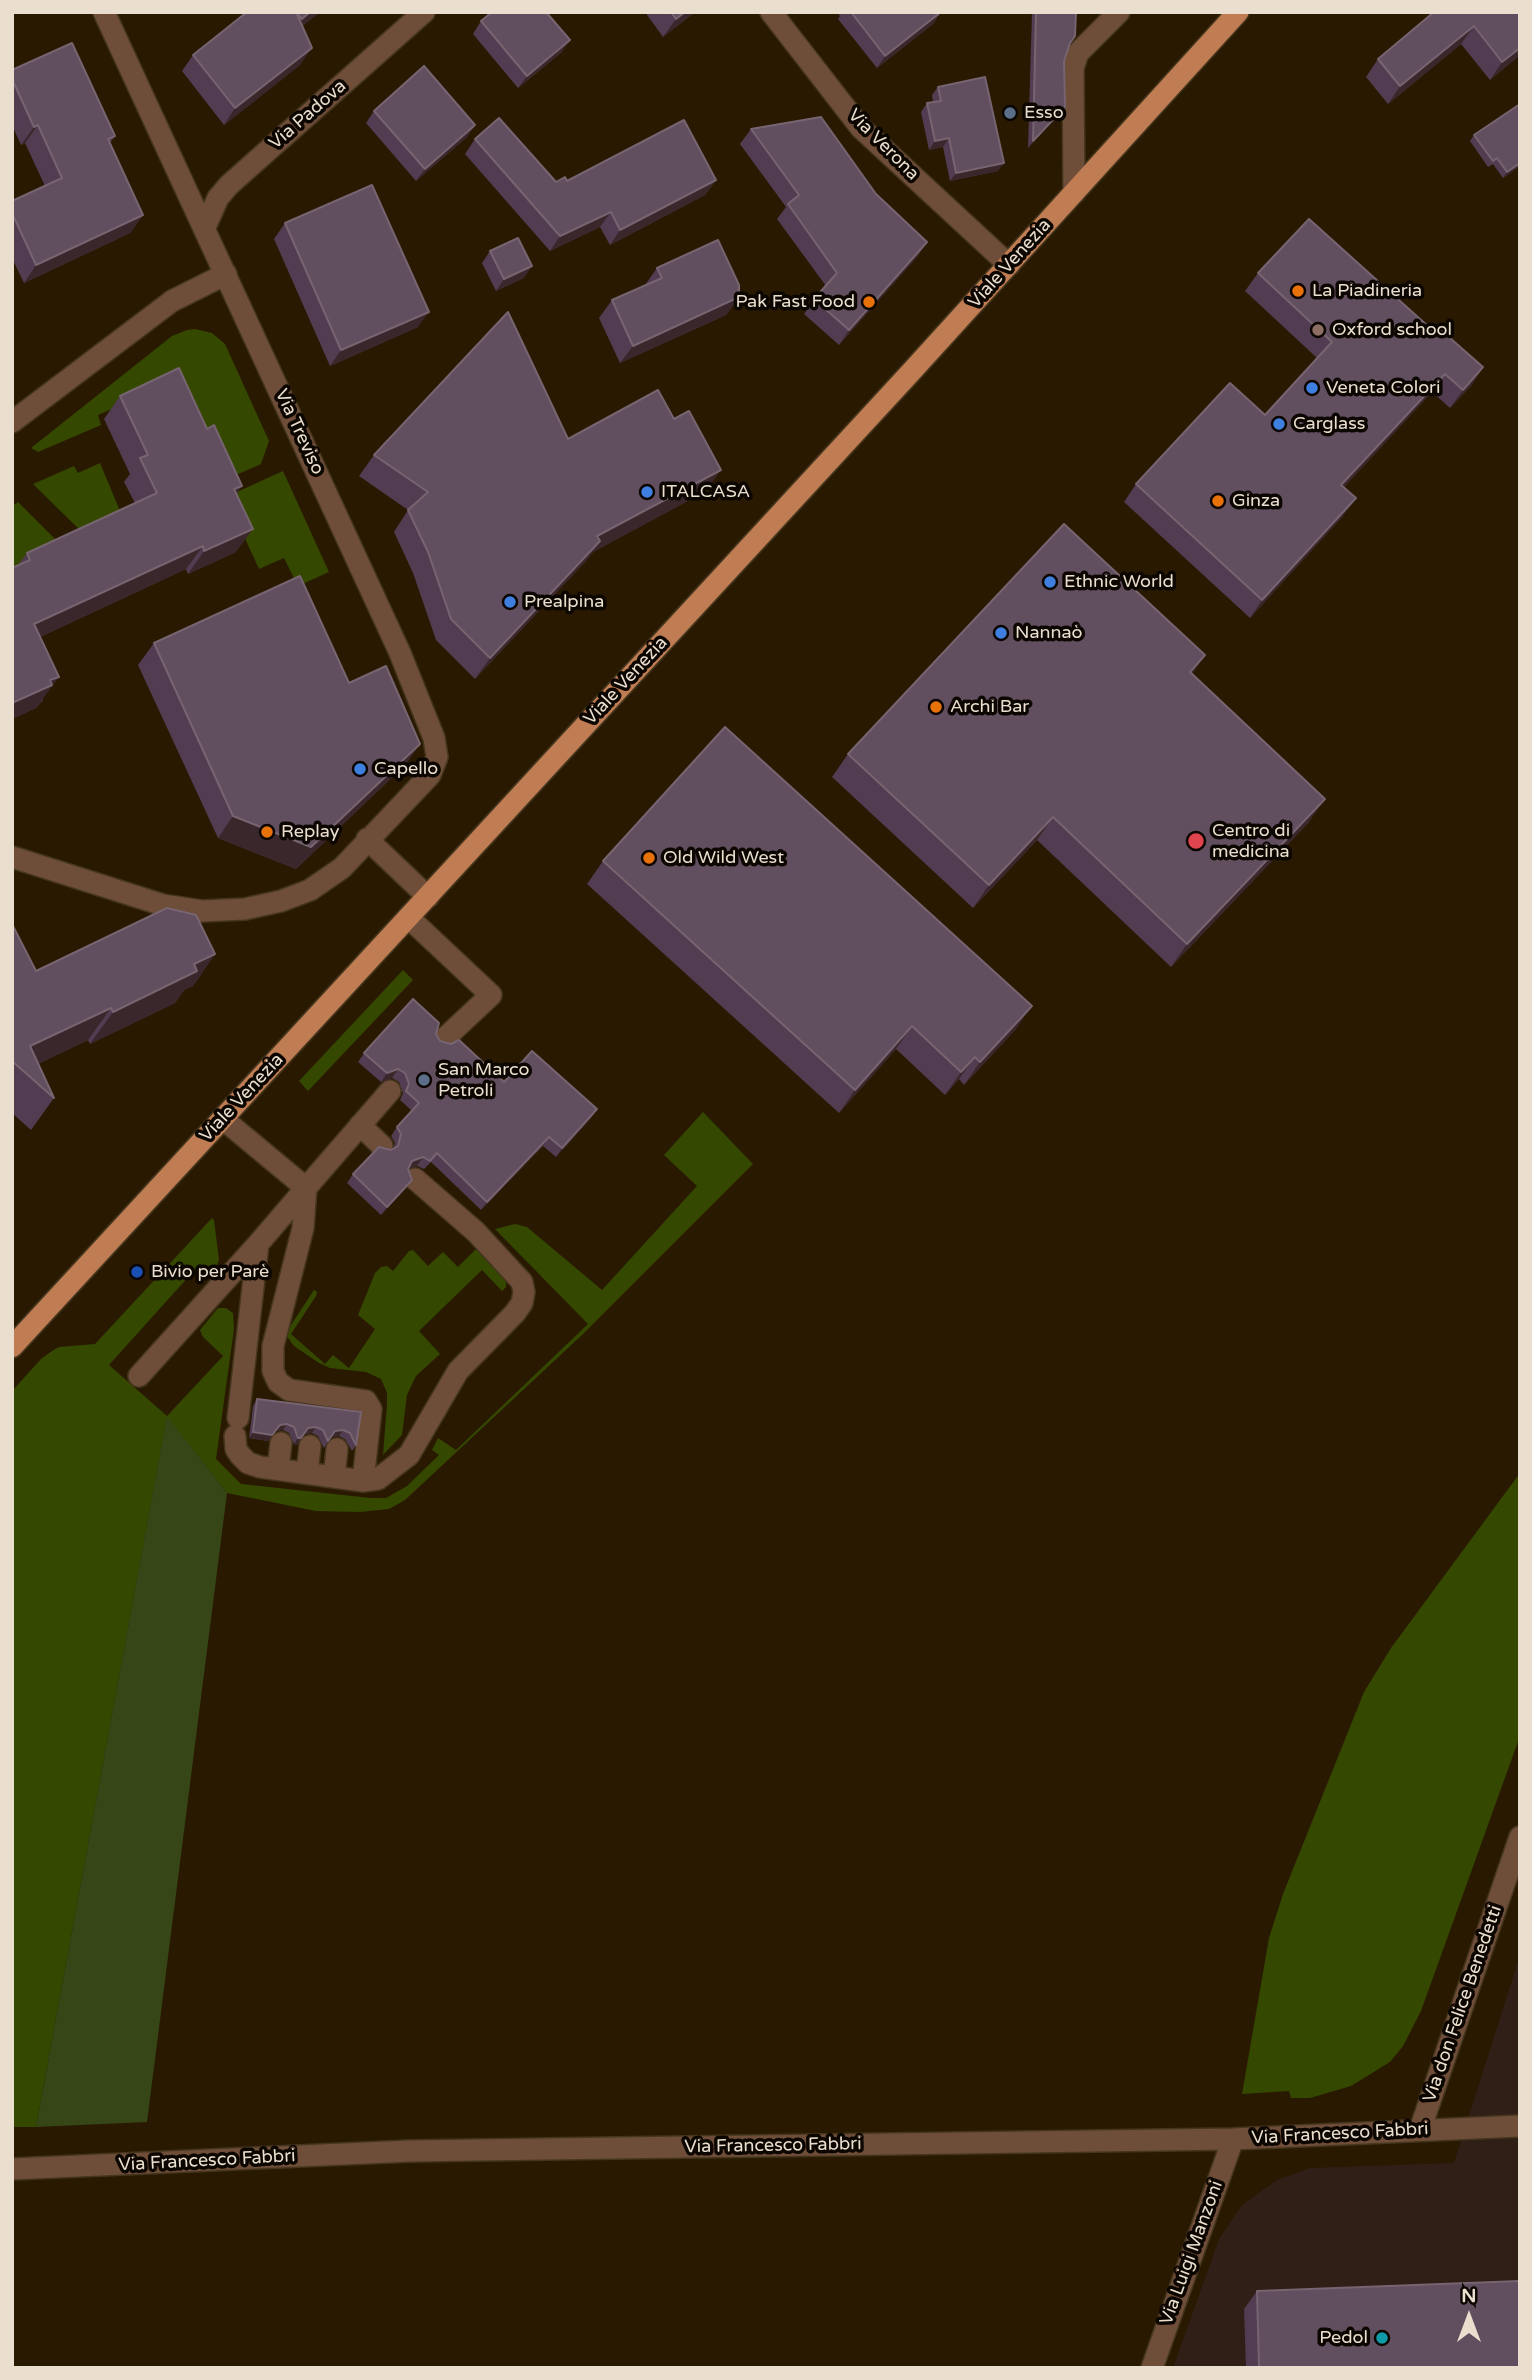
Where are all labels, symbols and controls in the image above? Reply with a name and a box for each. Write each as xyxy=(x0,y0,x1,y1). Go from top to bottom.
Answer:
street label: Via Padova xyxy=(265,76,351,154)
place label: Esso xyxy=(1024,102,1064,124)
street label: Via Verona xyxy=(843,105,923,185)
marker: Esso xyxy=(1002,105,1018,121)
street label: Viale Venezia xyxy=(964,215,1056,313)
place label: La Piadineria xyxy=(1312,280,1422,302)
marker: La Piadineria xyxy=(1290,283,1306,299)
place label: Pak Fast Food xyxy=(735,291,855,313)
marker: Pak Fast Food xyxy=(861,294,877,310)
place label: Oxford school xyxy=(1332,319,1452,341)
marker: Oxford school xyxy=(1310,322,1326,338)
place label: Veneta Colori xyxy=(1326,377,1440,399)
marker: Veneta Colori xyxy=(1304,380,1320,396)
street label: Via Treviso xyxy=(270,386,328,478)
place label: Carglass xyxy=(1293,413,1365,435)
marker: Carglass xyxy=(1271,416,1287,432)
place label: ITALCASA xyxy=(661,481,750,503)
marker: ITALCASA xyxy=(639,484,655,500)
place label: Ginza xyxy=(1232,490,1280,512)
marker: Ginza xyxy=(1210,493,1226,509)
place label: Ethnic World xyxy=(1064,571,1174,593)
marker: Ethnic World xyxy=(1042,574,1058,590)
place label: Prealpina xyxy=(524,591,604,613)
marker: Prealpina xyxy=(502,594,518,610)
place label: Nannaò xyxy=(1015,622,1083,644)
marker: Nannaò xyxy=(993,625,1009,641)
street label: Viale Venezia xyxy=(580,632,672,730)
place label: Archi Bar xyxy=(950,696,1029,718)
marker: Archi Bar xyxy=(928,699,944,715)
place label: Capello xyxy=(374,758,438,780)
marker: Capello xyxy=(352,761,368,777)
place label: Centro di medicina xyxy=(1212,820,1290,862)
place label: Replay xyxy=(281,821,339,843)
marker: Replay xyxy=(259,824,275,840)
marker: Centro di medicina xyxy=(1186,831,1206,851)
place label: Old Wild West xyxy=(663,847,784,869)
marker: Old Wild West xyxy=(641,850,657,866)
street label: Viale Venezia xyxy=(196,1049,288,1147)
place label: San Marco Petroli xyxy=(438,1059,529,1102)
marker: San Marco Petroli xyxy=(416,1072,432,1088)
place label: Bivio per Parè xyxy=(151,1261,269,1283)
marker: Bivio per Parè xyxy=(129,1264,145,1280)
street label: Via don Felice Benedetti xyxy=(1419,1903,1507,2105)
street label: Via Francesco Fabbri xyxy=(1251,2119,1429,2149)
street label: Via Francesco Fabbri xyxy=(684,2134,862,2158)
street label: Via Francesco Fabbri xyxy=(118,2146,296,2176)
street label: Via Luigi Manzoni xyxy=(1156,2178,1228,2328)
north arrow xyxy=(1434,2282,1504,2352)
text: N xyxy=(1461,2285,1477,2307)
place label: Pedol xyxy=(1319,2327,1368,2349)
marker: Pedol xyxy=(1374,2330,1390,2346)

